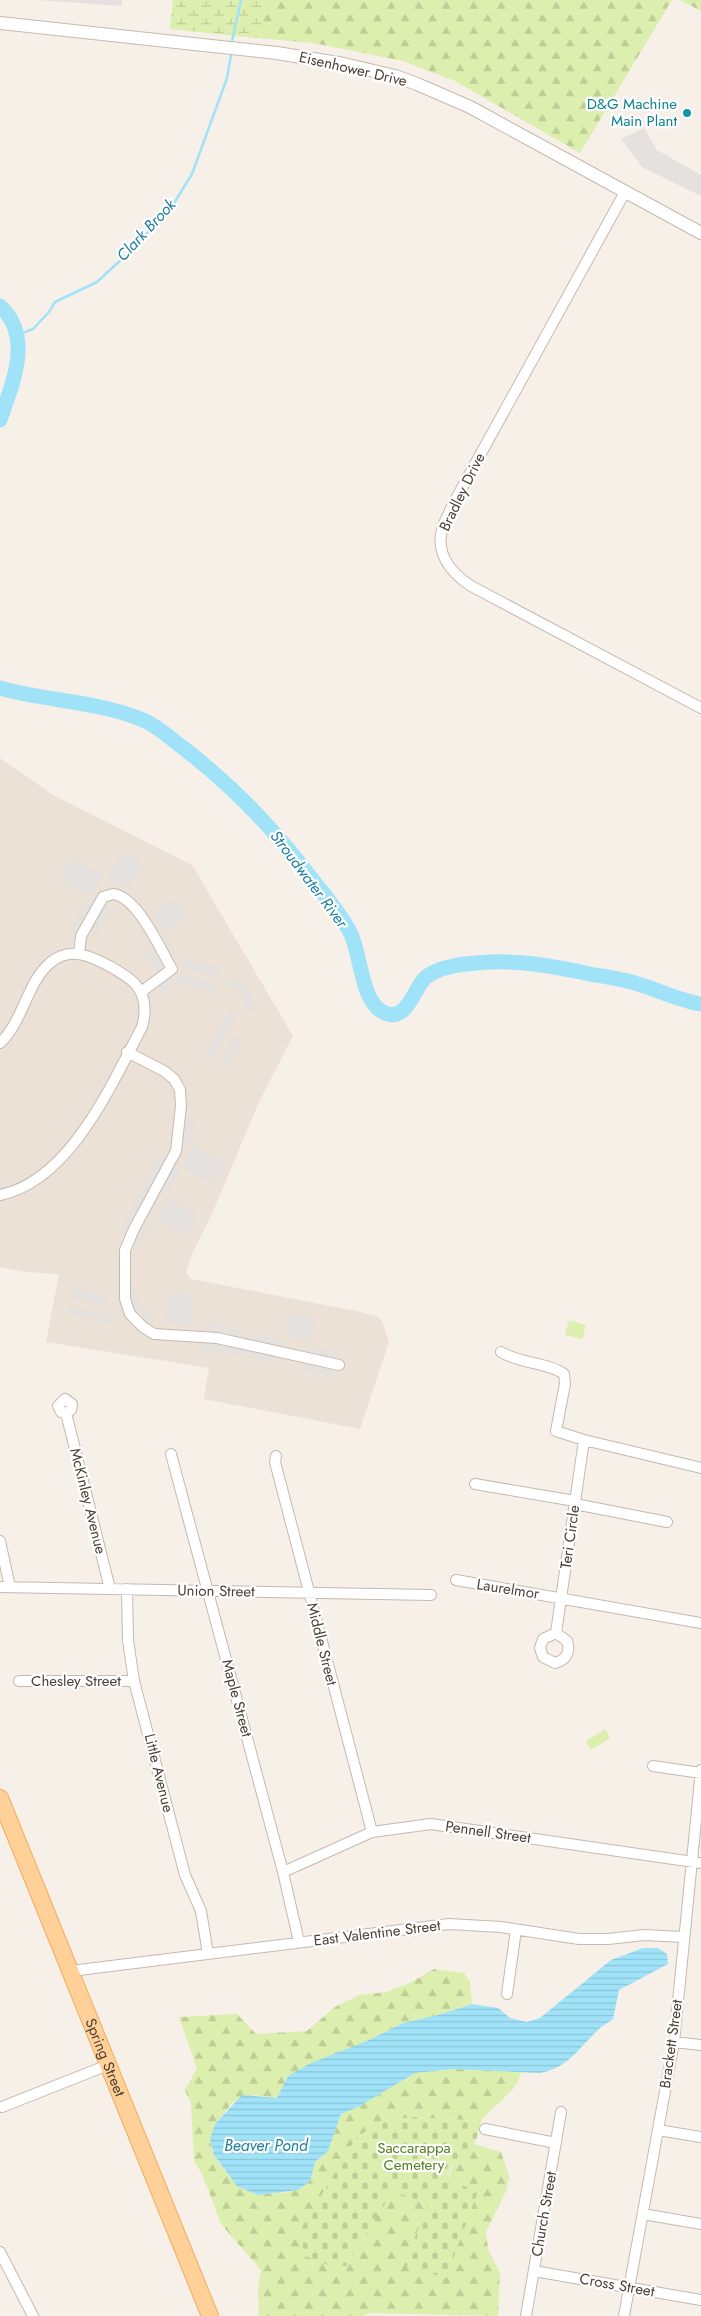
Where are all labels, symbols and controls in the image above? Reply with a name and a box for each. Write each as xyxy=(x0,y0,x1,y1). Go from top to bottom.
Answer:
street label: Eisenhower Drive xyxy=(297,46,409,92)
place label: D&G Machine Main Plant xyxy=(587,93,677,132)
marker: D&G Machine Main Plant xyxy=(681,107,693,119)
water label: Clark Brook xyxy=(111,193,182,266)
street label: Bradley Drive xyxy=(434,449,491,535)
water label: Stroudwater River xyxy=(265,825,354,934)
street label: McKinley Avenue xyxy=(64,1446,112,1556)
street label: Teri Circle xyxy=(555,1503,585,1570)
street label: Laurelmor xyxy=(475,1573,542,1605)
street label: Union Street xyxy=(177,1579,255,1603)
street label: Middle Street xyxy=(301,1600,343,1688)
street label: Maple Street xyxy=(216,1657,258,1740)
street label: Chesley Street xyxy=(31,1670,121,1692)
street label: Little Avenue xyxy=(139,1731,179,1815)
street label: Pennell Street xyxy=(444,1815,533,1849)
street label: East Valentine Street xyxy=(312,1914,442,1952)
street label: Brackett Street xyxy=(654,1998,688,2090)
street label: Spring Street xyxy=(79,2015,131,2100)
water label: Beaver Pond xyxy=(224,2134,309,2157)
park label: Saccarappa Cemetery xyxy=(377,2137,451,2176)
street label: Church Street xyxy=(526,2169,562,2258)
street label: Cross Street xyxy=(578,2268,657,2302)

